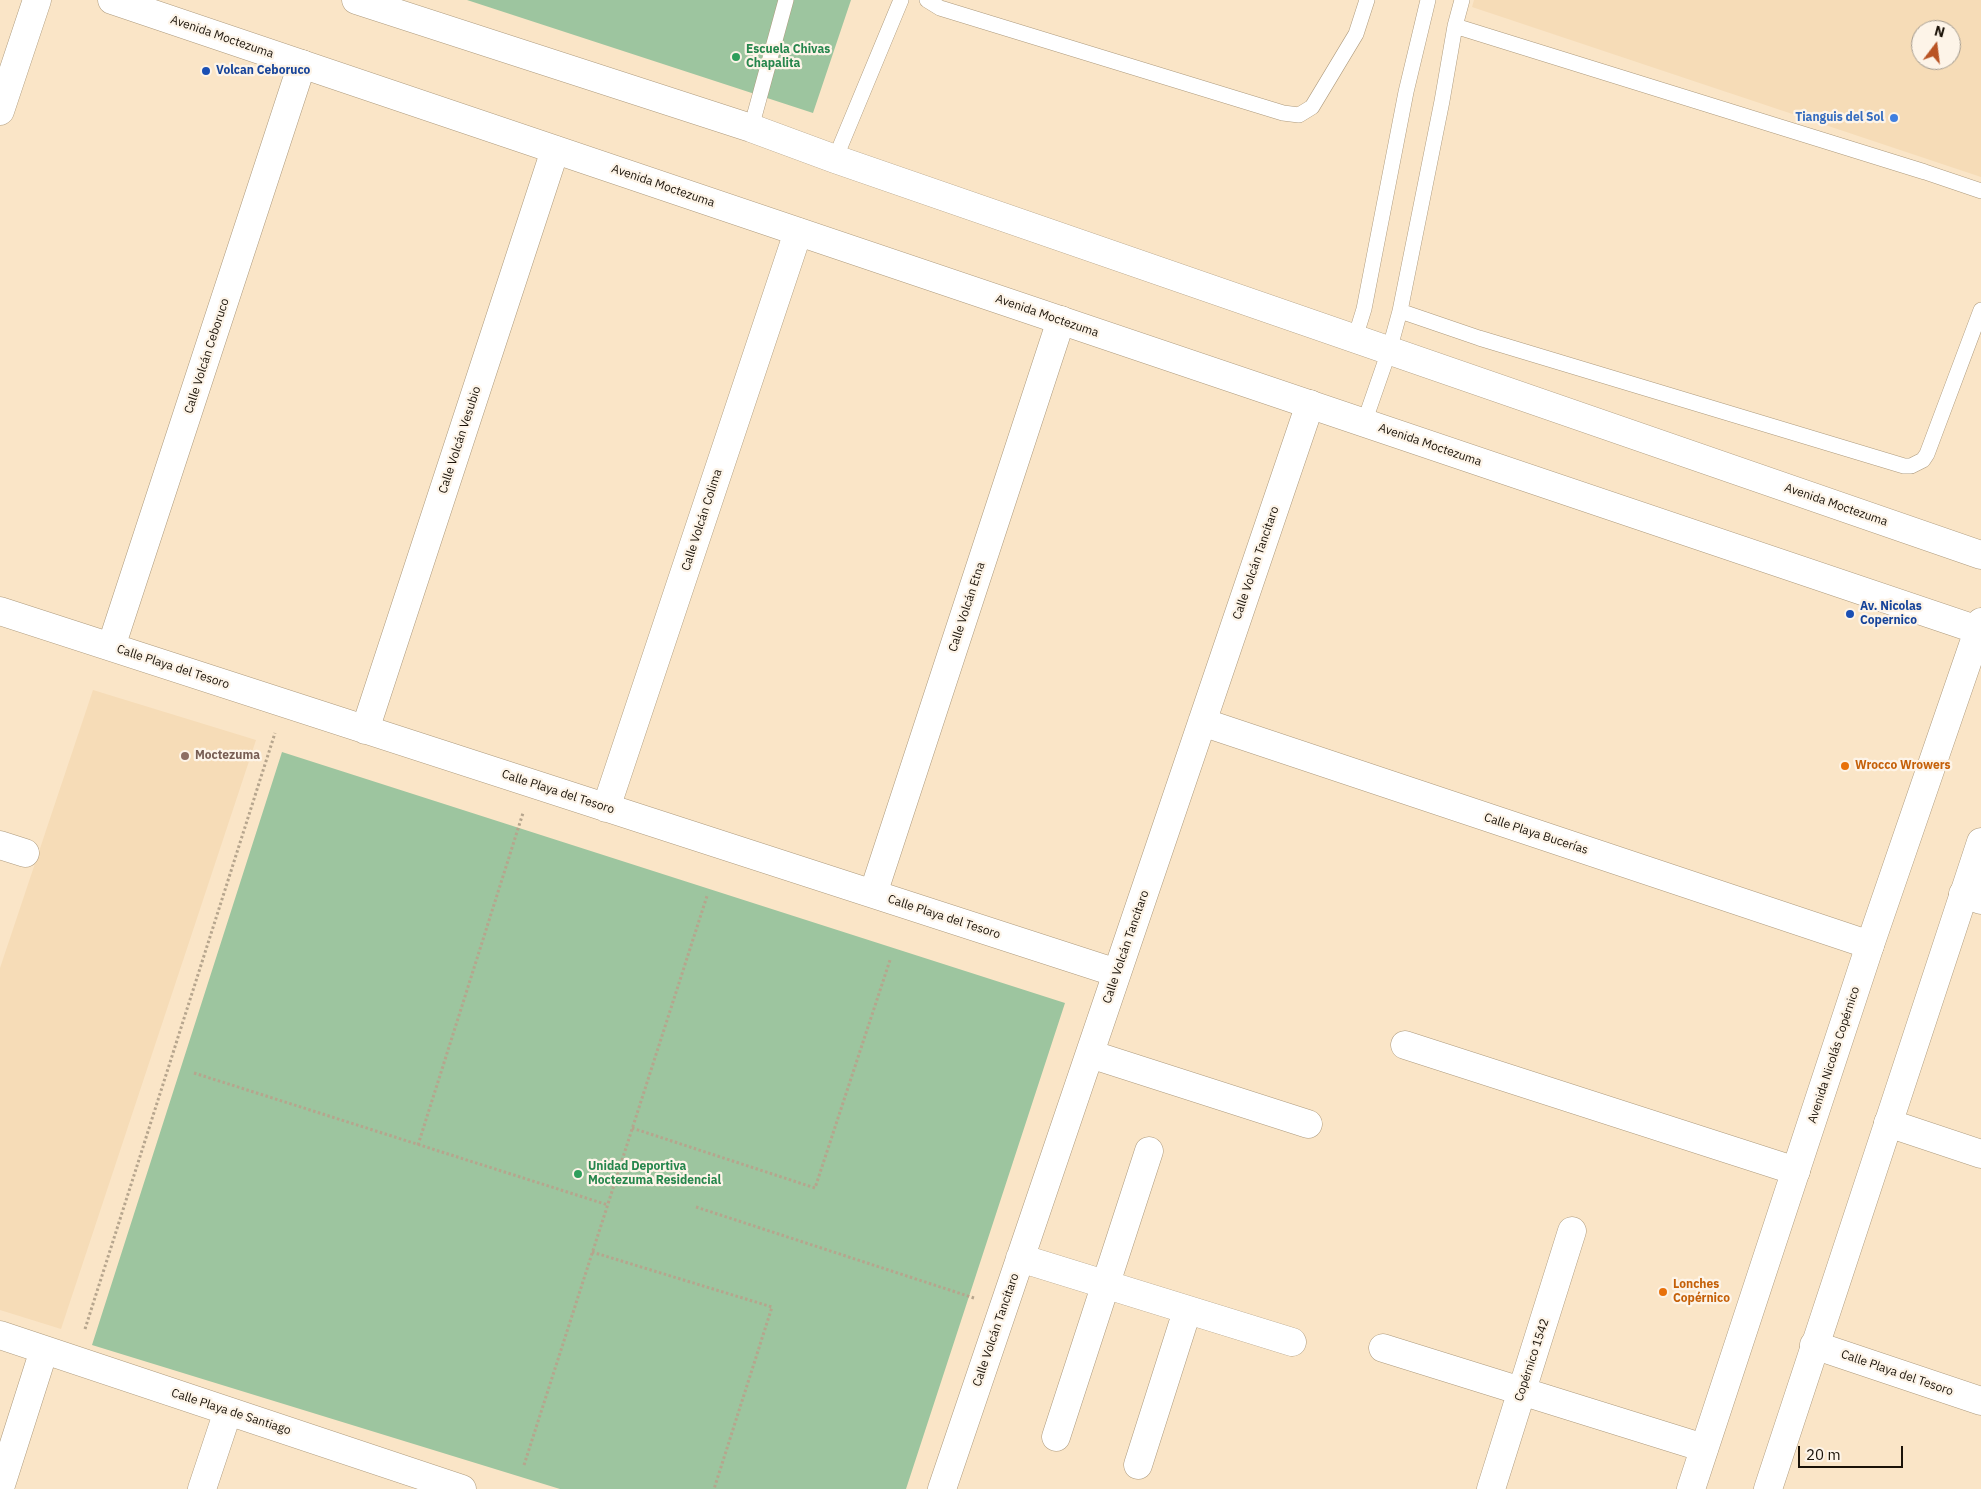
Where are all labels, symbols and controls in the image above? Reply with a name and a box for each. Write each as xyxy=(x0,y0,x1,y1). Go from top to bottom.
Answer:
street label: Avenida Moctezuma xyxy=(168,13,276,61)
north arrow xyxy=(1911,20,1961,70)
text: N xyxy=(1932,21,1947,41)
place label: Escuela Chivas Chapalita xyxy=(746,43,830,71)
marker: Escuela Chivas Chapalita xyxy=(730,51,742,63)
place label: Volcan Ceboruco xyxy=(216,64,310,78)
marker: Volcan Ceboruco xyxy=(200,65,212,77)
place label: Tianguis del Sol xyxy=(1795,111,1884,125)
marker: Tianguis del Sol xyxy=(1888,112,1900,124)
street label: Avenida Moctezuma xyxy=(609,162,717,210)
street label: Avenida Moctezuma xyxy=(993,292,1101,340)
street label: Calle Volcán Ceboruco xyxy=(182,297,232,415)
street label: Calle Volcán Vesubio xyxy=(436,385,484,495)
street label: Avenida Moctezuma xyxy=(1376,421,1484,469)
street label: Calle Volcán Colima xyxy=(679,467,725,573)
street label: Avenida Moctezuma xyxy=(1782,481,1890,529)
street label: Calle Volcán Tancítaro xyxy=(1230,505,1282,621)
street label: Calle Volcán Etna xyxy=(946,560,988,654)
place label: Av. Nicolas Copernico xyxy=(1860,600,1922,628)
marker: Av. Nicolas Copernico xyxy=(1844,608,1856,620)
street label: Calle Playa del Tesoro xyxy=(115,642,231,692)
place label: Moctezuma xyxy=(195,749,260,763)
marker: Moctezuma xyxy=(179,750,191,762)
place label: Wrocco Wrowers xyxy=(1855,759,1951,773)
marker: Wrocco Wrowers xyxy=(1839,760,1851,772)
street label: Calle Playa del Tesoro xyxy=(500,767,616,817)
street label: Calle Playa Bucerías xyxy=(1482,810,1590,858)
street label: Calle Volcán Tancítaro xyxy=(1100,889,1152,1005)
street label: Calle Playa del Tesoro xyxy=(886,892,1002,942)
street label: Avenida Nicolás Copérnico xyxy=(1805,985,1863,1125)
place label: Unidad Deportiva Moctezuma Residencial xyxy=(588,1160,721,1188)
marker: Unidad Deportiva Moctezuma Residencial xyxy=(572,1168,584,1180)
street label: Calle Volcán Tancítaro xyxy=(970,1272,1022,1388)
place label: Lonches Copérnico xyxy=(1673,1278,1730,1306)
marker: Lonches Copérnico xyxy=(1657,1286,1669,1298)
street label: Copérnico 1542 xyxy=(1512,1317,1552,1403)
street label: Calle Playa del Tesoro xyxy=(1839,1347,1955,1399)
street label: Calle Playa de Santiago xyxy=(169,1386,293,1438)
scale bar xyxy=(1801,1436,1906,1468)
text: 20 m xyxy=(1806,1445,1841,1464)

